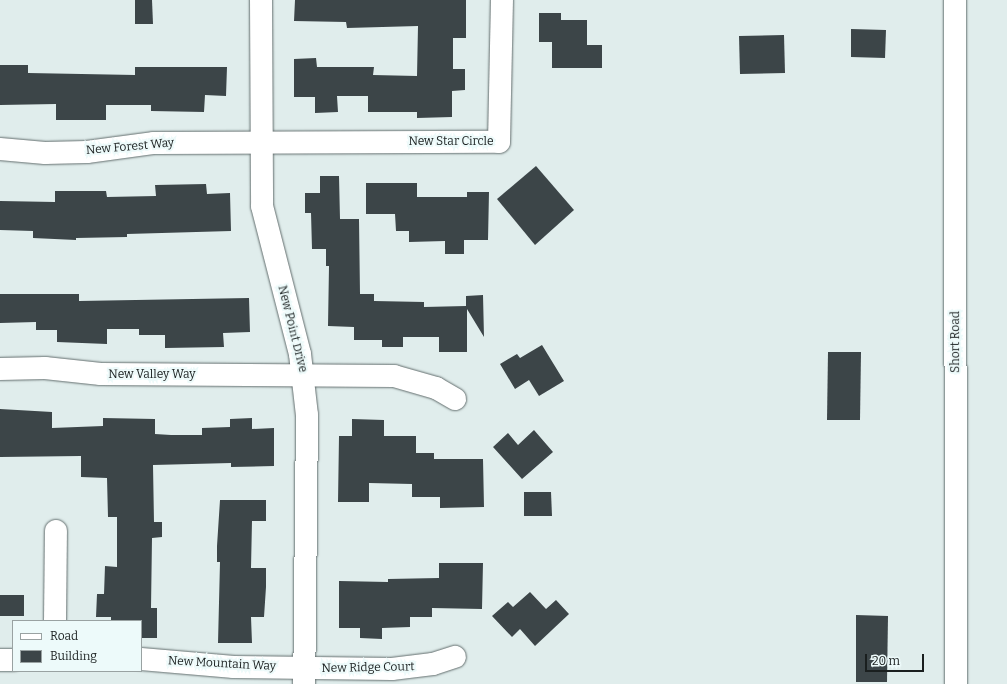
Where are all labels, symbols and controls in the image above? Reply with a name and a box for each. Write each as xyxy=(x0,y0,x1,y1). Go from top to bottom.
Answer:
street label: New Star Circle xyxy=(408,135,494,149)
street label: New Forest Way xyxy=(85,136,175,158)
street label: New Point Drive xyxy=(274,284,310,374)
street label: Short Road xyxy=(949,311,963,373)
street label: New Valley Way xyxy=(108,368,196,382)
legend xyxy=(12,620,142,672)
text: Road xyxy=(50,629,78,643)
scale bar xyxy=(867,646,926,672)
text: Building xyxy=(50,649,97,663)
street label: New Mountain Way xyxy=(168,654,276,674)
text: 20 m xyxy=(872,654,900,668)
street label: New Ridge Court xyxy=(321,660,415,676)

